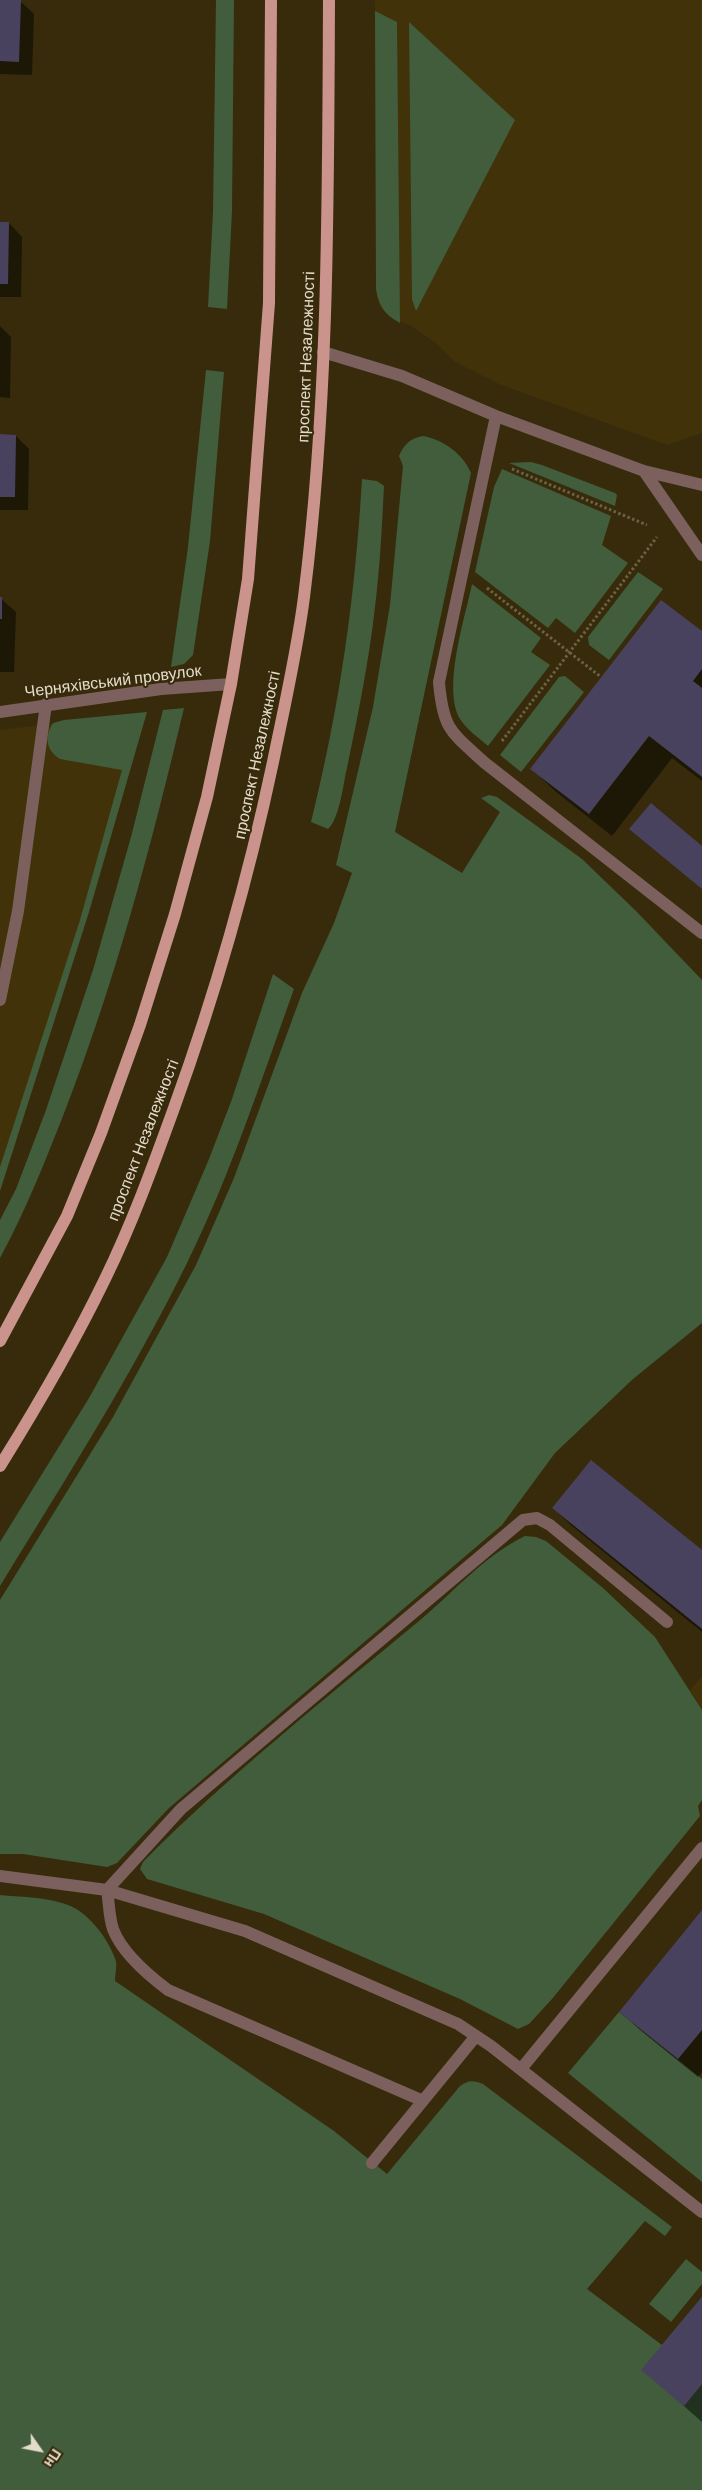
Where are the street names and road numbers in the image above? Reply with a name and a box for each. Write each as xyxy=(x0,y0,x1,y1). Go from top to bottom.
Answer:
street label: проспект Незалежності xyxy=(293,271,319,443)
street label: Черняхівський провулок xyxy=(24,661,202,701)
street label: проспект Незалежності xyxy=(230,669,284,841)
street label: проспект Незалежності xyxy=(103,1057,183,1223)

